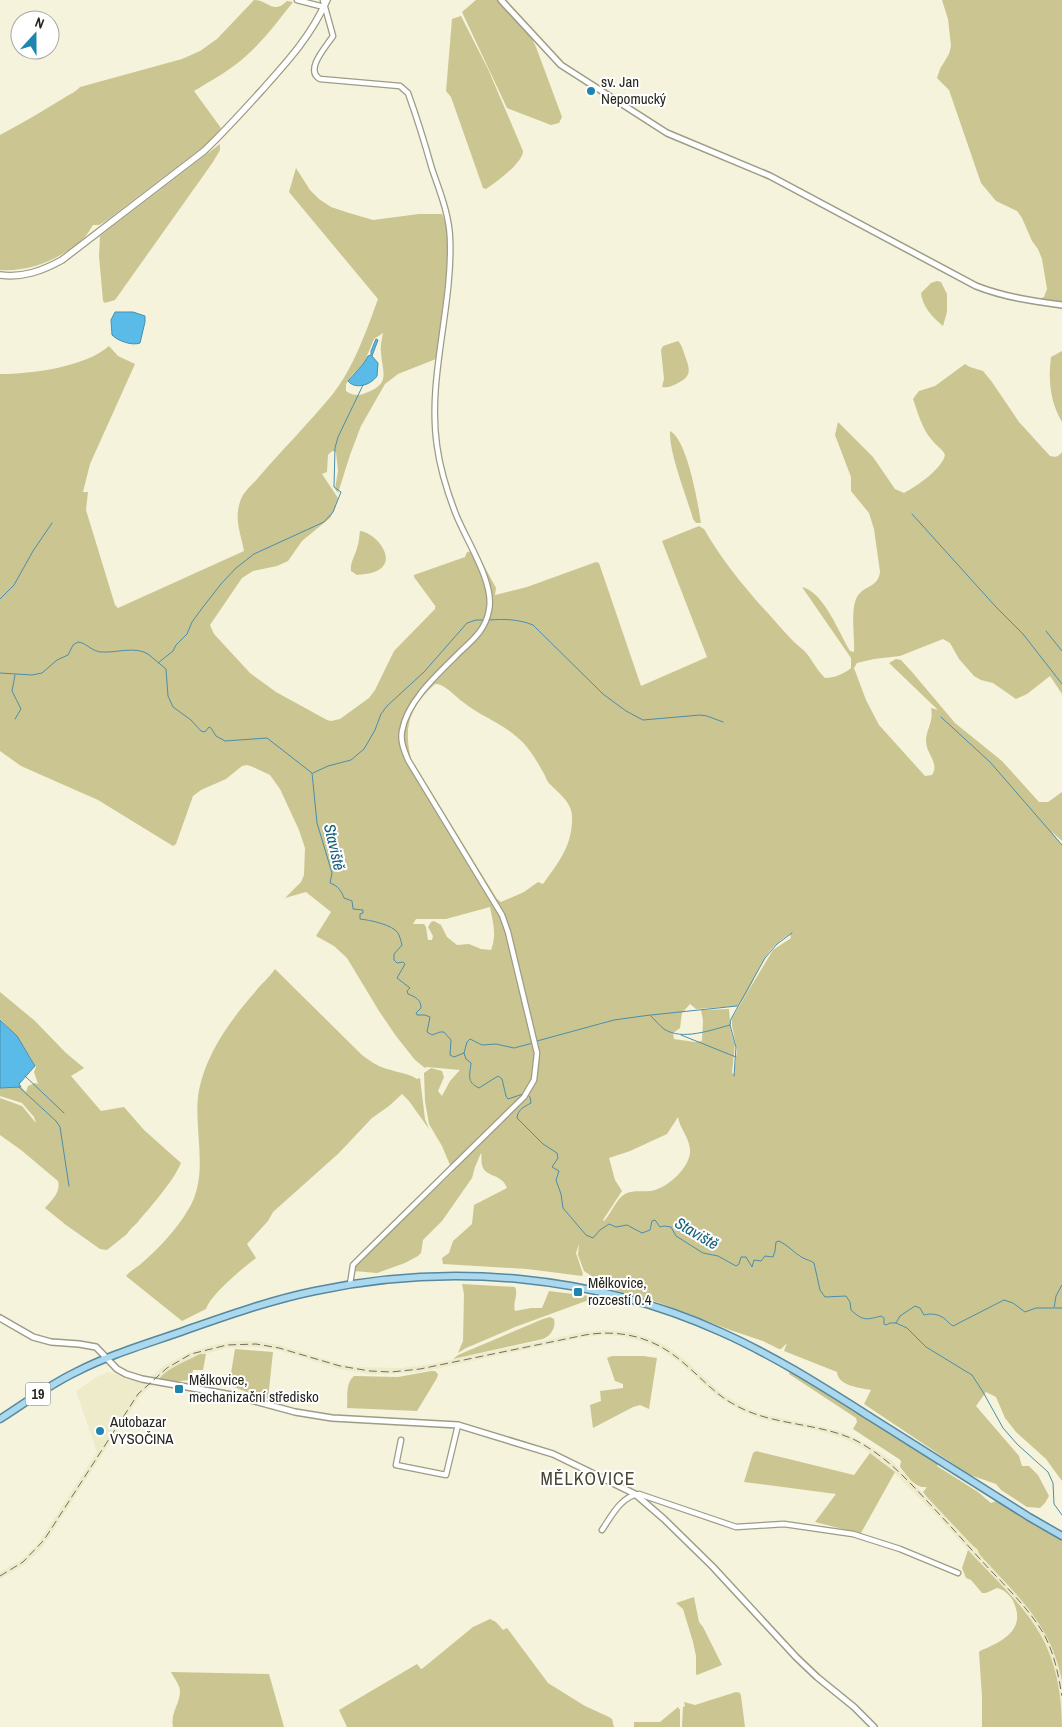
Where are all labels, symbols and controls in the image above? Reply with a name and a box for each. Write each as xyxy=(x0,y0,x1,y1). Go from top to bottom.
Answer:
north arrow xyxy=(10,10,60,60)
text: N xyxy=(33,13,47,33)
place label: sv. Jan Nepomucký xyxy=(601,71,667,109)
marker: sv. Jan Nepomucký xyxy=(585,85,597,97)
water label: Staviště xyxy=(319,821,351,873)
water label: Staviště xyxy=(671,1211,723,1255)
place label: Mělkovice, rozcestí 0.4 xyxy=(588,1272,652,1310)
marker: Mělkovice, rozcestí 0.4 xyxy=(572,1286,584,1298)
place label: Mělkovice, mechanizační středisko xyxy=(189,1369,319,1407)
road number: 19 xyxy=(26,1382,50,1406)
marker: Mělkovice, mechanizační středisko xyxy=(173,1383,185,1395)
place label: Autobazar VYSOČINA xyxy=(109,1411,174,1449)
marker: Autobazar VYSOČINA xyxy=(94,1425,106,1437)
district label: MĚLKOVICE xyxy=(540,1466,636,1491)

